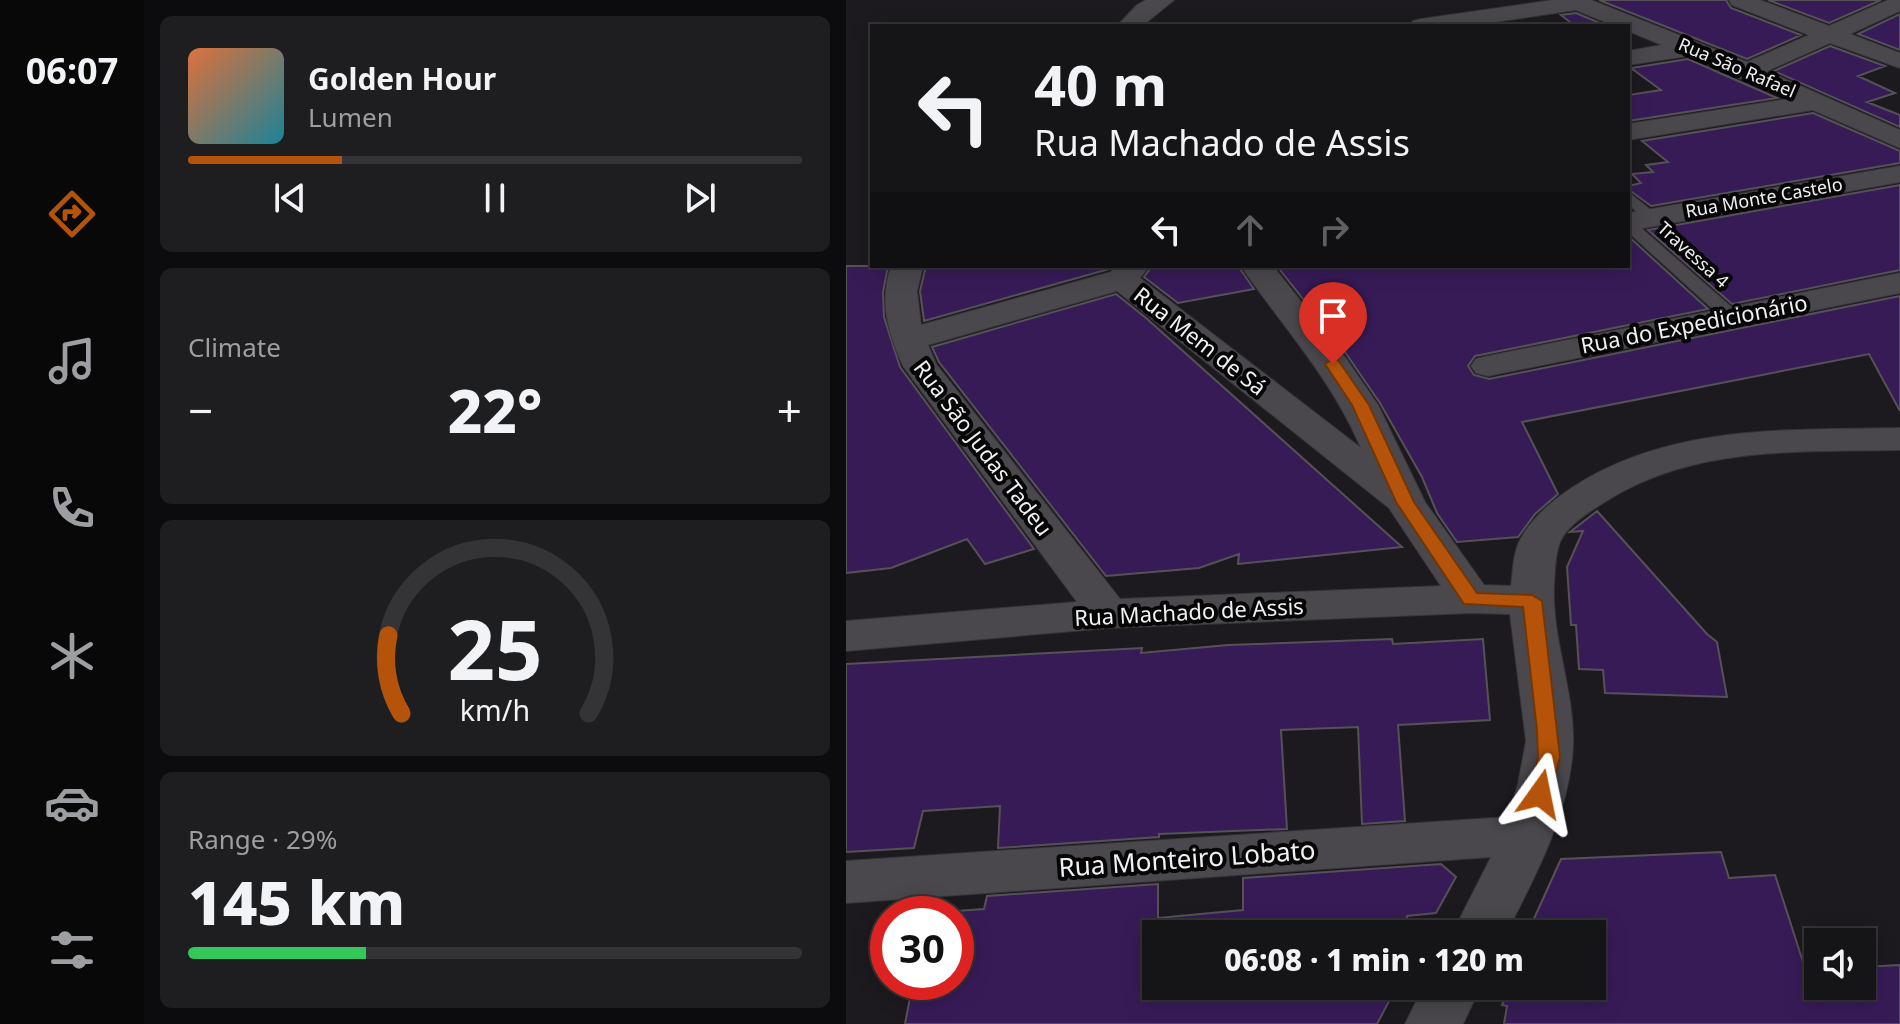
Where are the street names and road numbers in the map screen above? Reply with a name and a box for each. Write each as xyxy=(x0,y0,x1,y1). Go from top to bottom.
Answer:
street label: Rua São Rafael xyxy=(1675,32,1800,103)
street label: Rua Monte Castelo xyxy=(1683,171,1844,223)
street label: Travessa 4 xyxy=(1653,216,1734,293)
street label: Rua Mem de Sá xyxy=(1128,279,1273,401)
street label: Rua do Expedicionário xyxy=(1578,286,1810,360)
street label: Rua São Judas Tadeu xyxy=(908,353,1060,541)
street label: Rua Machado de Assis xyxy=(1073,590,1304,632)
street label: Rua Monteiro Lobato xyxy=(1057,831,1317,885)

